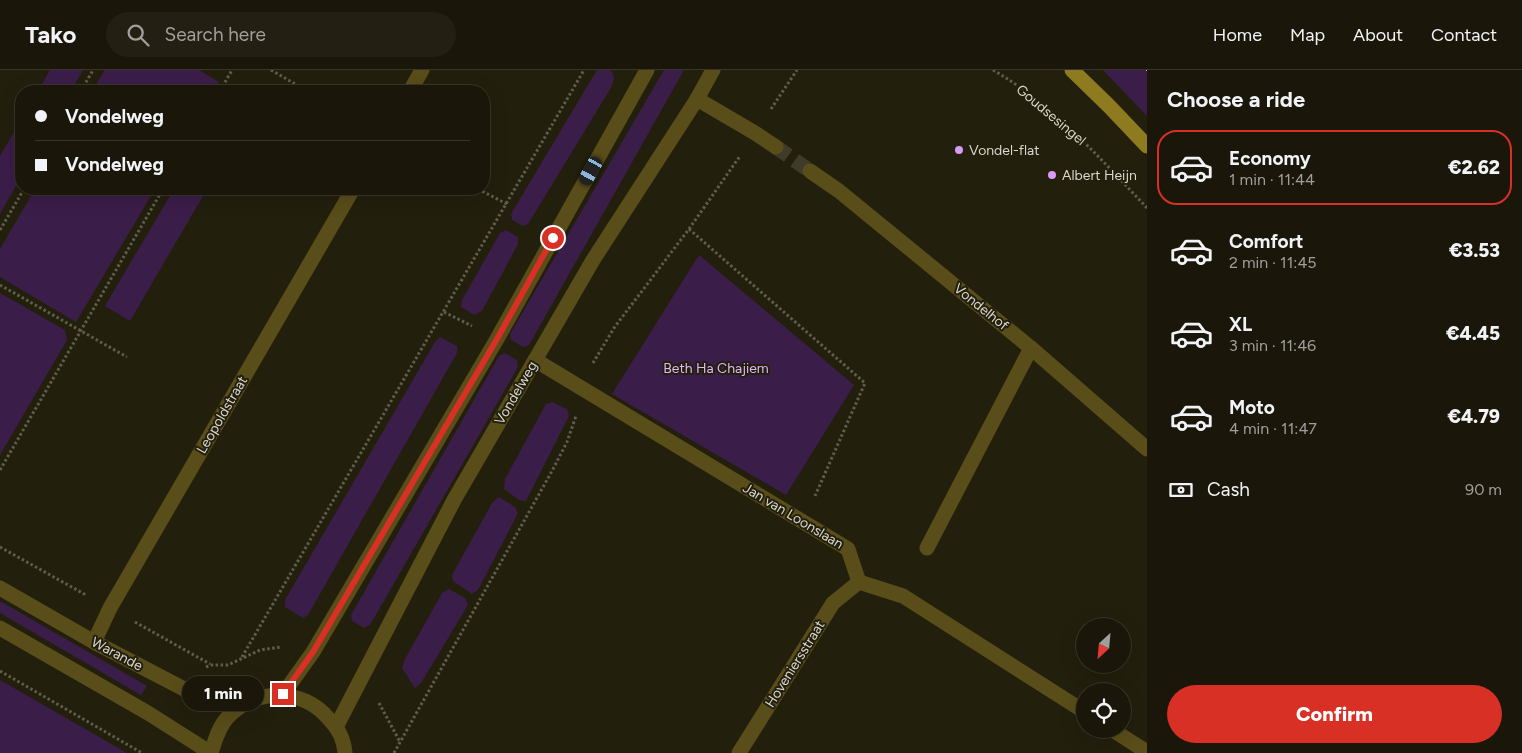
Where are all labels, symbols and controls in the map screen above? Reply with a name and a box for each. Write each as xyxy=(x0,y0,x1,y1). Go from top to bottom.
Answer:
search box xyxy=(106,12,456,57)
text: Tako xyxy=(25,20,76,49)
icon: search xyxy=(124,21,152,49)
text: Search here xyxy=(164,23,266,46)
text: Home xyxy=(1213,24,1262,46)
text: Map xyxy=(1290,24,1325,46)
text: About xyxy=(1353,24,1403,46)
text: Contact xyxy=(1431,24,1497,46)
street label: Goudsesingel xyxy=(1013,81,1089,149)
text: Choose a ride xyxy=(1167,86,1305,113)
text: Vondelweg xyxy=(65,105,164,128)
place label: Vondel-flat xyxy=(969,142,1040,159)
marker: Vondel-flat xyxy=(953,144,965,156)
icon: car xyxy=(1169,145,1214,190)
text: Economy xyxy=(1229,147,1311,170)
text: Vondelweg xyxy=(65,153,164,176)
car xyxy=(577,154,604,188)
text: €2.62 xyxy=(1448,156,1500,179)
place label: Albert Heijn xyxy=(1062,167,1137,184)
marker: Albert Heijn xyxy=(1046,169,1058,181)
text: 1 min · 11:44 xyxy=(1229,170,1315,189)
route start xyxy=(542,227,564,249)
icon: car xyxy=(1169,228,1214,273)
text: Comfort xyxy=(1229,230,1304,253)
text: €3.53 xyxy=(1449,239,1500,262)
text: 2 min · 11:45 xyxy=(1229,253,1317,272)
street label: Vondelhof xyxy=(950,280,1012,335)
icon: car xyxy=(1169,311,1214,356)
text: XL xyxy=(1229,313,1252,336)
text: €4.45 xyxy=(1446,322,1500,345)
text: 3 min · 11:46 xyxy=(1229,336,1316,355)
street label: Vondelweg xyxy=(491,358,541,428)
park label: Beth Ha Chajiem xyxy=(663,360,769,377)
street label: Leopoldstraat xyxy=(193,373,251,457)
icon: car xyxy=(1169,394,1214,439)
text: Moto xyxy=(1229,396,1275,419)
text: €4.79 xyxy=(1447,405,1500,428)
text: 4 min · 11:47 xyxy=(1229,419,1317,438)
icon: cash xyxy=(1167,476,1195,504)
text: Cash xyxy=(1207,478,1250,501)
street label: Jan van Loonslaan xyxy=(740,479,846,553)
text: 90 m xyxy=(1465,480,1502,499)
street label: Hoveniersstraat xyxy=(761,617,829,711)
north arrow xyxy=(1076,618,1131,672)
map controls xyxy=(1076,618,1131,738)
street label: Warande xyxy=(88,633,146,675)
callout: 1 min xyxy=(183,676,266,712)
route end xyxy=(272,683,294,705)
button: locate xyxy=(1076,683,1131,738)
text: 1 min xyxy=(204,684,242,703)
button: Confirm xyxy=(1167,685,1502,743)

